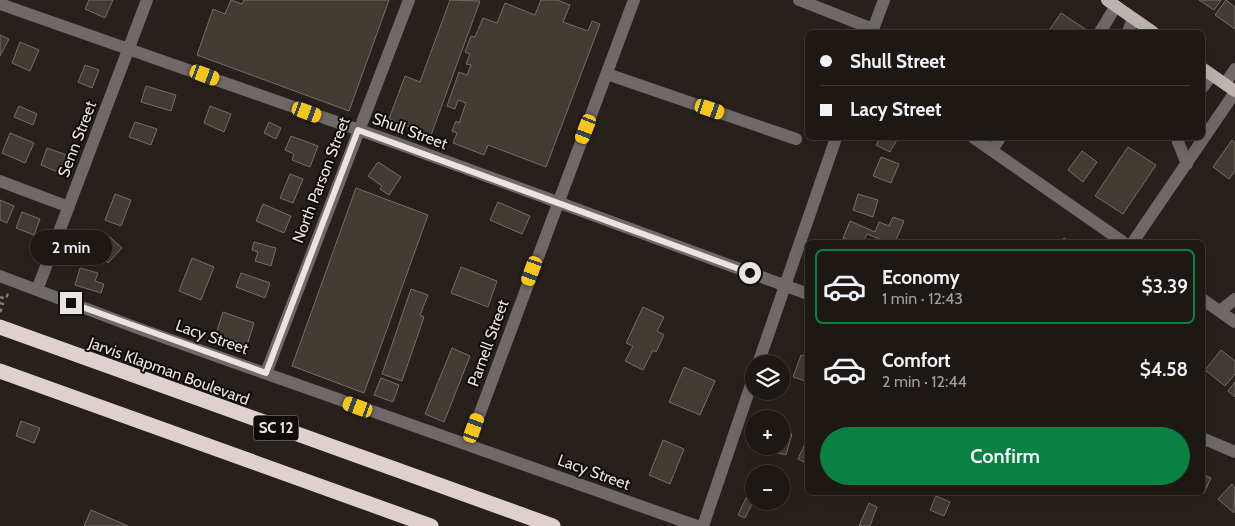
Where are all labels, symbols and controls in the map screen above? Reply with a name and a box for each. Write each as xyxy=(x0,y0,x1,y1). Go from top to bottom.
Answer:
text: Shull Street xyxy=(850,50,946,73)
car xyxy=(188,63,221,87)
car xyxy=(693,97,726,121)
street label: Senn Street xyxy=(54,98,100,180)
text: Lacy Street xyxy=(850,98,942,121)
car xyxy=(290,100,323,124)
street label: Shull Street xyxy=(370,109,451,154)
car xyxy=(573,112,598,146)
street label: North Parson Street xyxy=(288,114,354,246)
callout: 2 min xyxy=(30,230,112,266)
text: 2 min xyxy=(52,238,90,257)
car xyxy=(519,254,544,288)
route start xyxy=(739,262,761,284)
icon: car xyxy=(822,264,867,309)
text: Economy xyxy=(882,266,960,289)
text: $3.39 xyxy=(1142,275,1188,298)
text: 1 min · 12:43 xyxy=(882,289,963,308)
route end xyxy=(60,292,82,314)
street label: Parnell Street xyxy=(463,296,513,389)
street label: Lacy Street xyxy=(173,316,251,359)
street label: Jarvis Klapman Boulevard xyxy=(85,333,252,409)
icon: car xyxy=(822,347,867,392)
text: Comfort xyxy=(882,349,951,372)
map controls xyxy=(745,355,790,510)
button: layers xyxy=(745,355,790,400)
text: $4.58 xyxy=(1140,358,1188,381)
text: 2 min · 12:44 xyxy=(882,372,967,391)
car xyxy=(341,395,374,419)
button: + xyxy=(745,410,790,455)
car xyxy=(461,411,486,445)
road number: SC 12 xyxy=(254,416,298,440)
button: Confirm xyxy=(820,427,1190,485)
street label: Lacy Street xyxy=(555,450,633,494)
button: − xyxy=(745,465,790,510)

